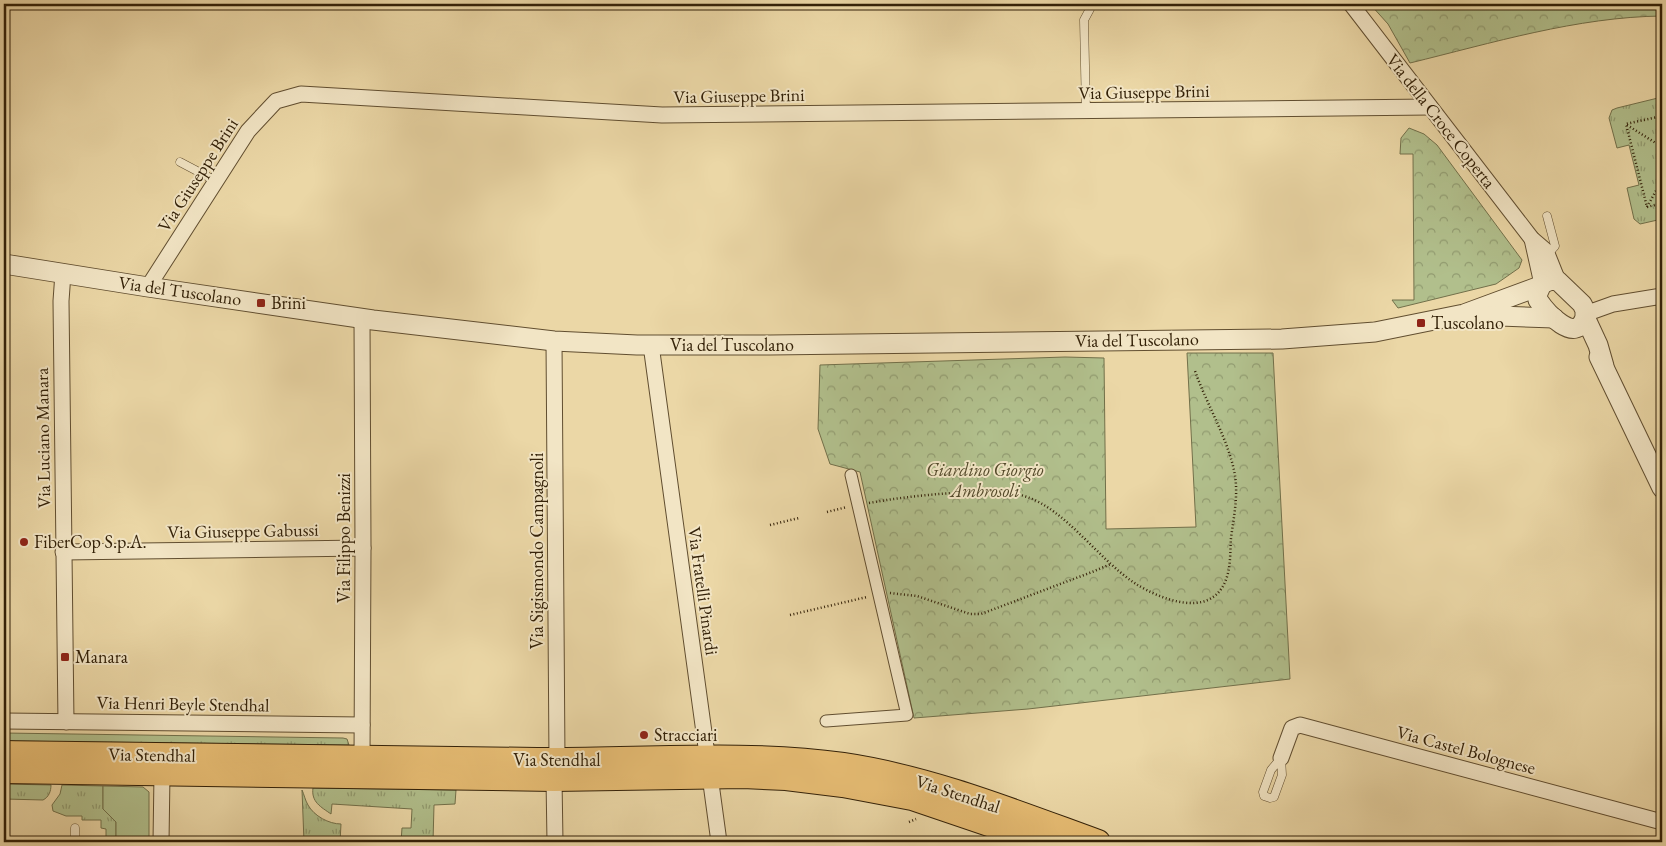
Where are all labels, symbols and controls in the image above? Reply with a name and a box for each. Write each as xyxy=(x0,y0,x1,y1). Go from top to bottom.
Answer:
street label: Via della Croce Coperta xyxy=(1382,49,1502,193)
street label: Via Giuseppe Brini xyxy=(1078,79,1210,104)
street label: Via Giuseppe Brini xyxy=(673,83,805,108)
street label: Via Giuseppe Brini xyxy=(152,113,243,236)
street label: Via del Tuscolano xyxy=(117,270,243,311)
place label: Brini xyxy=(271,291,306,314)
marker: Brini xyxy=(255,297,267,309)
place label: Tuscolano xyxy=(1431,311,1504,334)
marker: Tuscolano xyxy=(1415,317,1427,329)
street label: Via del Tuscolano xyxy=(1075,327,1199,352)
street label: Via del Tuscolano xyxy=(670,333,794,356)
street label: Via Luciano Manara xyxy=(30,367,55,509)
street label: Via Sigismondo Campagnoli xyxy=(525,452,548,649)
park label: Giardino Giorgio Ambrosoli xyxy=(926,458,1044,502)
street label: Via Filippo Benizzi xyxy=(332,472,355,603)
street label: Via Giuseppe Gabussi xyxy=(167,518,319,543)
street label: Via Fratelli Pinardi xyxy=(683,525,724,657)
place label: FiberCop S.p.A. xyxy=(34,530,147,553)
marker: FiberCop S.p.A. xyxy=(18,536,30,548)
place label: Manara xyxy=(75,645,129,668)
marker: Manara xyxy=(59,651,71,663)
street label: Via Henri Beyle Stendhal xyxy=(96,690,270,717)
street label: Via Castel Bolognese xyxy=(1394,720,1538,779)
place label: Stracciari xyxy=(654,723,718,746)
marker: Stracciari xyxy=(638,729,650,741)
street label: Via Stendhal xyxy=(108,742,196,767)
street label: Via Stendhal xyxy=(513,748,601,771)
street label: Via Stendhal xyxy=(913,769,1003,818)

